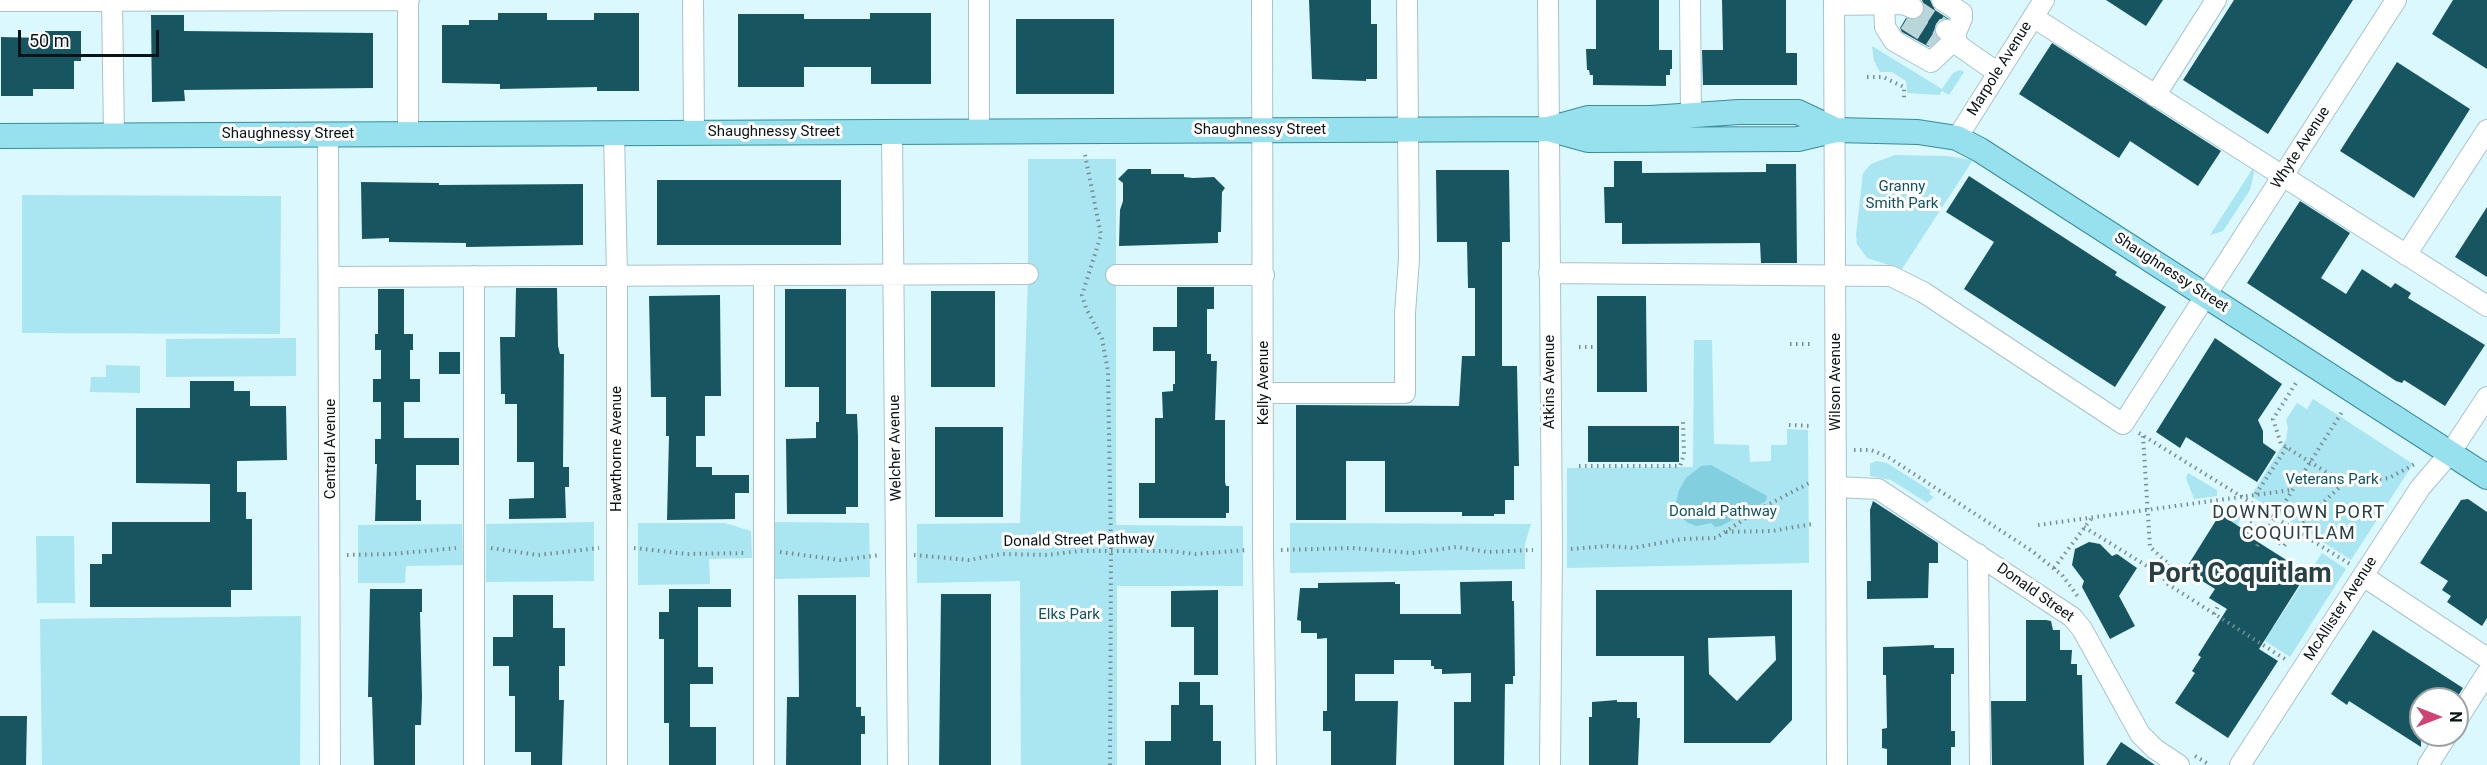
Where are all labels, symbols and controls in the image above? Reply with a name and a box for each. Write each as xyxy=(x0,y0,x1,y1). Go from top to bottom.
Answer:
scale bar xyxy=(21,18,162,56)
street label: Marpole Avenue xyxy=(1964,19,2036,119)
text: 50 m xyxy=(29,30,69,51)
street label: Whyte Avenue xyxy=(2268,104,2334,192)
street label: Shaughnessy Street xyxy=(1194,121,1326,139)
street label: Shaughnessy Street xyxy=(708,123,840,141)
street label: Shaughnessy Street xyxy=(222,125,354,143)
park label: Granny Smith Park xyxy=(1866,178,1938,213)
street label: Shaughnessy Street xyxy=(2111,229,2231,317)
street label: Wilson Avenue xyxy=(1827,333,1845,431)
street label: Atkins Avenue xyxy=(1541,335,1559,429)
street label: Kelly Avenue xyxy=(1255,341,1273,425)
street label: Hawthorne Avenue xyxy=(608,386,626,512)
street label: Welcher Avenue xyxy=(886,395,906,501)
street label: Central Avenue xyxy=(322,399,340,499)
park label: Veterans Park xyxy=(2286,471,2378,489)
district label: DOWNTOWN PORT COQUITLAM xyxy=(2212,502,2386,544)
park label: Donald Pathway xyxy=(1669,503,1777,521)
street label: Donald Street Pathway xyxy=(1003,531,1155,551)
street label: McAllister Avenue xyxy=(2301,554,2381,664)
district label: Port Coquitlam xyxy=(2148,559,2332,591)
street label: Donald Street xyxy=(1993,560,2077,626)
park label: Elks Park xyxy=(1038,606,1100,624)
north arrow xyxy=(2409,687,2469,747)
text: N xyxy=(2446,711,2465,723)

